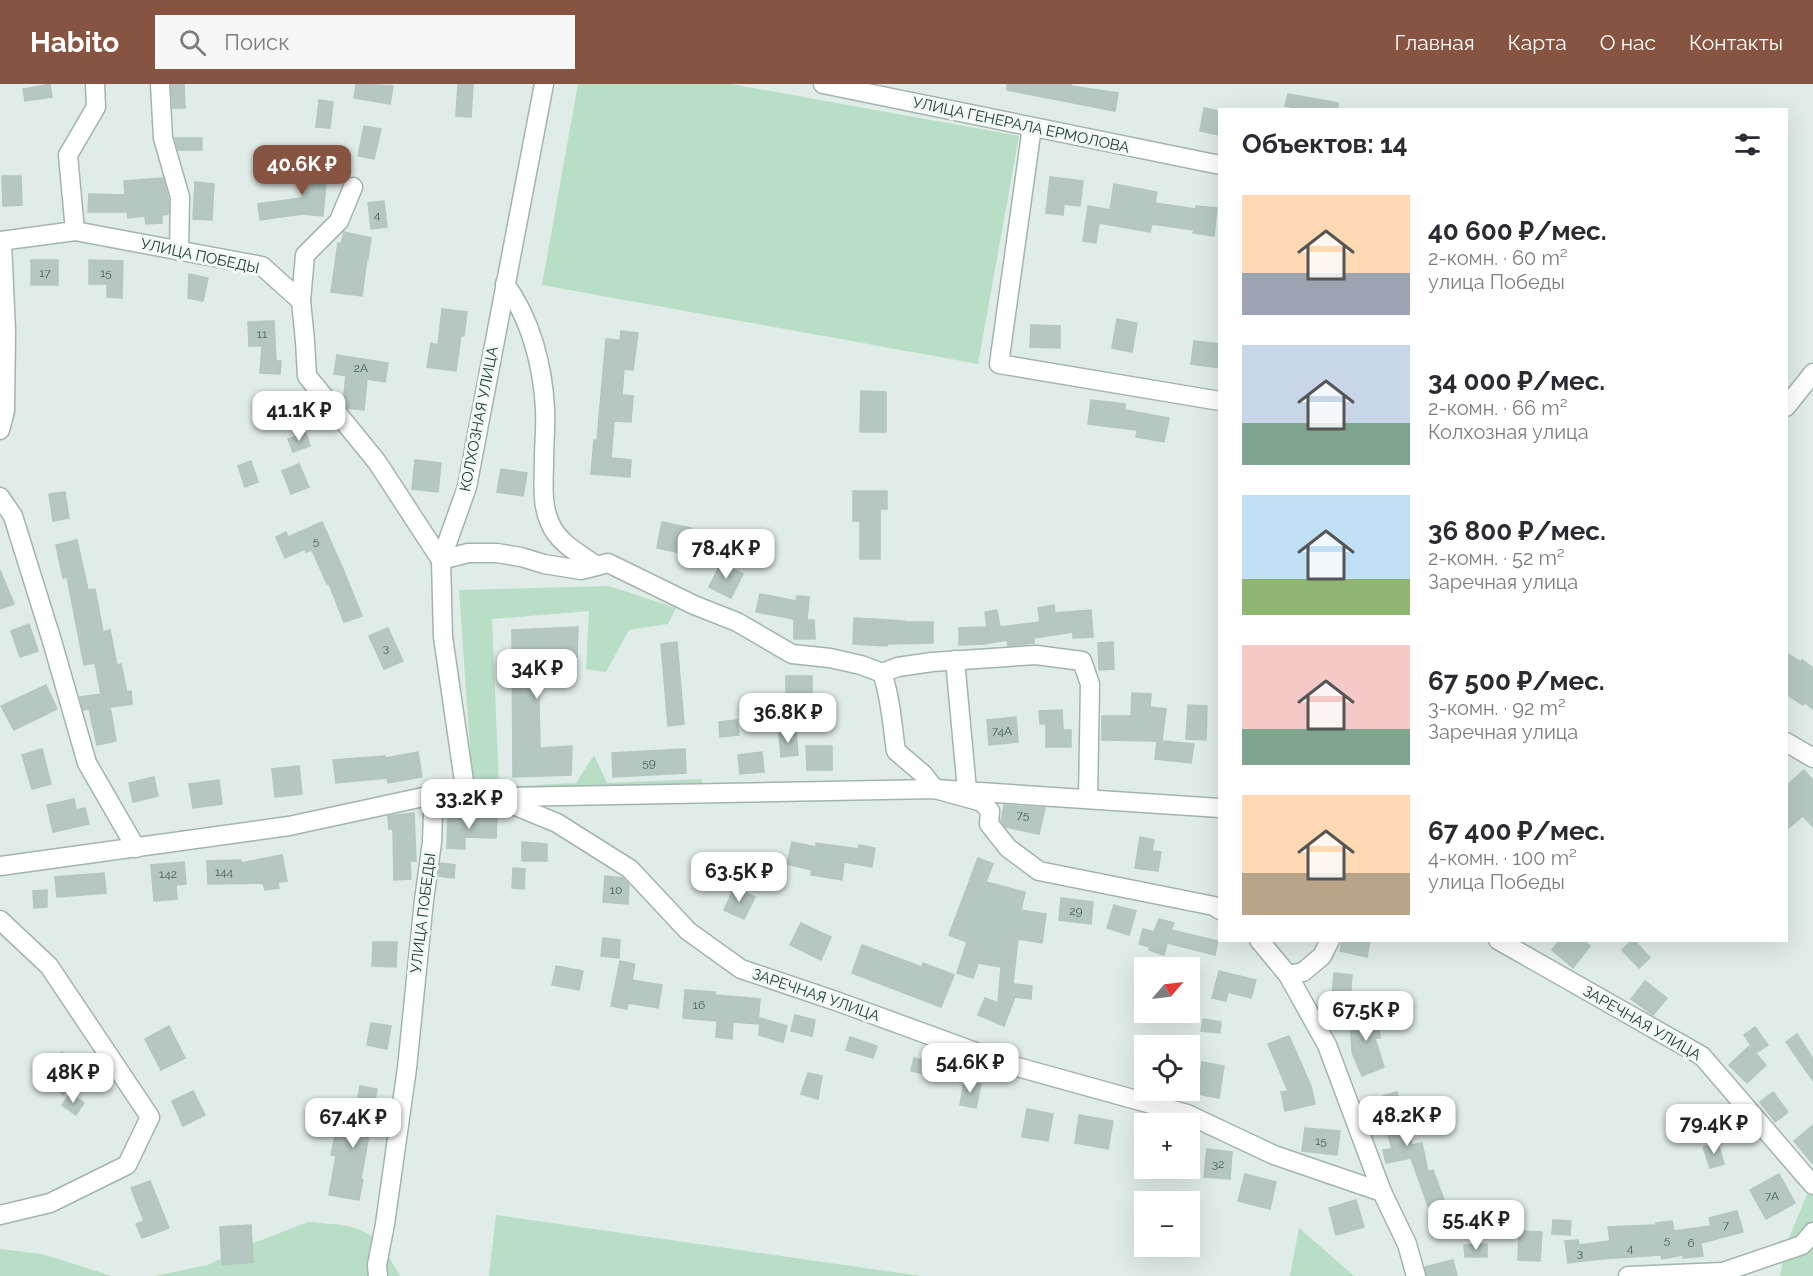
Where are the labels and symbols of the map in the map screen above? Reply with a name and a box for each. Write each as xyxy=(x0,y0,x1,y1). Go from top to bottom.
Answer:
street label: УЛИЦА ГЕНЕРАЛА ЕРМОЛОВА xyxy=(911,93,1131,157)
pin: 40.6K ₽ xyxy=(247,145,357,196)
house number: 4 xyxy=(374,208,381,222)
street label: УЛИЦА ПОБЕДЫ xyxy=(139,235,261,277)
house number: 17 xyxy=(39,266,51,280)
house number: 15 xyxy=(100,266,112,280)
house number: 11 xyxy=(257,327,267,341)
street label: КОЛХОЗНАЯ УЛИЦА xyxy=(456,345,502,493)
house number: 2А xyxy=(354,361,368,375)
pin: 41.1K ₽ xyxy=(244,391,354,442)
pin: 78.4K ₽ xyxy=(671,529,781,580)
house number: 5 xyxy=(313,534,320,548)
house number: 3 xyxy=(383,641,389,655)
pin: 34K ₽ xyxy=(495,649,579,700)
pin: 36.8K ₽ xyxy=(733,693,843,744)
house number: 74А xyxy=(992,724,1012,738)
house number: 59 xyxy=(642,756,656,770)
pin: 33.2K ₽ xyxy=(414,779,524,830)
house number: 75 xyxy=(1017,808,1030,822)
street label: УЛИЦА ПОБЕДЫ xyxy=(407,852,439,974)
pin: 63.5K ₽ xyxy=(684,852,794,903)
house number: 144 xyxy=(215,865,234,879)
house number: 142 xyxy=(159,867,177,881)
house number: 10 xyxy=(610,883,622,897)
house number: 29 xyxy=(1069,904,1083,918)
north arrow xyxy=(1134,957,1200,1023)
street label: ЗАРЕЧНАЯ УЛИЦА xyxy=(750,965,882,1025)
street label: ЗАРЕЧНАЯ УЛИЦА xyxy=(1580,982,1704,1064)
pin: 67.5K ₽ xyxy=(1311,991,1421,1042)
house number: 16 xyxy=(693,998,705,1012)
pin: 54.6K ₽ xyxy=(915,1043,1025,1094)
pin: 48K ₽ xyxy=(31,1053,115,1104)
pin: 48.2K ₽ xyxy=(1352,1096,1462,1147)
pin: 67.4K ₽ xyxy=(298,1098,408,1149)
pin: 79.4K ₽ xyxy=(1659,1104,1769,1155)
house number: 15 xyxy=(1315,1134,1327,1148)
house number: 32 xyxy=(1212,1157,1224,1171)
house number: 7А xyxy=(1765,1189,1779,1203)
pin: 55.4K ₽ xyxy=(1421,1200,1531,1251)
house number: 7 xyxy=(1723,1218,1730,1232)
house number: 5 xyxy=(1664,1233,1671,1247)
house number: 6 xyxy=(1687,1236,1695,1250)
house number: 4 xyxy=(1627,1241,1634,1255)
house number: 3 xyxy=(1577,1246,1583,1260)

